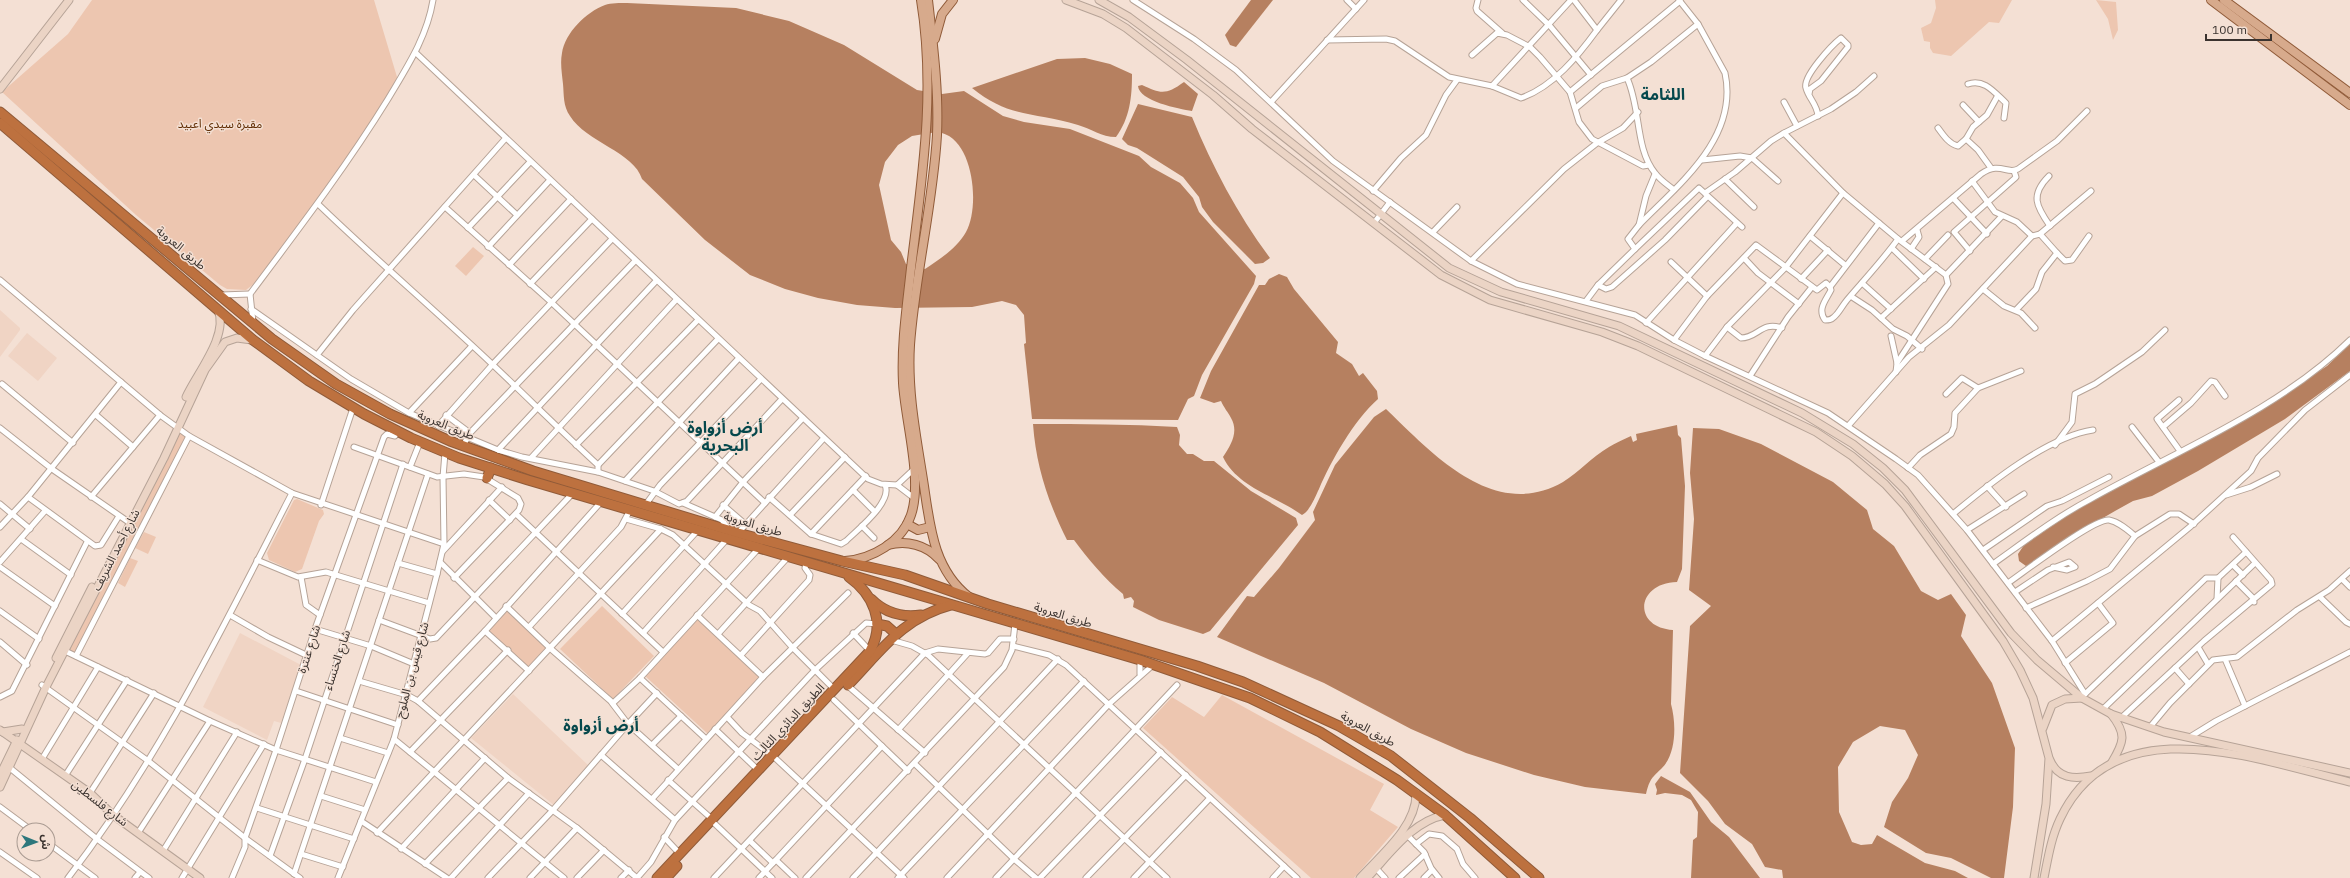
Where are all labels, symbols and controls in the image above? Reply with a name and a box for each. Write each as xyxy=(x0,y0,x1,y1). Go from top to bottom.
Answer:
scale bar xyxy=(2206,16,2271,42)
text: 100 m xyxy=(2212,22,2247,37)
district label: اللثامة xyxy=(1641,84,1685,104)
park label: مقبرة سيدي اعبيد xyxy=(178,116,262,134)
street label: طريق العروبة xyxy=(153,223,209,273)
street label: طريق العروبة xyxy=(415,406,477,444)
district label: أرض أزواوة البحرية xyxy=(687,417,763,455)
street label: شارع أحمد الشريف xyxy=(89,506,144,594)
street label: طريق العروبة xyxy=(722,508,784,540)
street label: طريق العروبة xyxy=(1032,599,1094,631)
street label: شارع قيس بن الملوح xyxy=(391,620,433,720)
street label: شارع عنترة xyxy=(294,623,325,676)
street label: شارع الخنساء xyxy=(320,628,355,693)
street label: الطريق الدائري الثالث xyxy=(748,680,829,765)
street label: طريق العروبة xyxy=(1338,707,1398,751)
district label: أرض أزواوة xyxy=(563,715,639,735)
street label: شارع فلسطين xyxy=(68,776,131,831)
north arrow xyxy=(16,822,56,862)
text: ش xyxy=(39,835,53,850)

